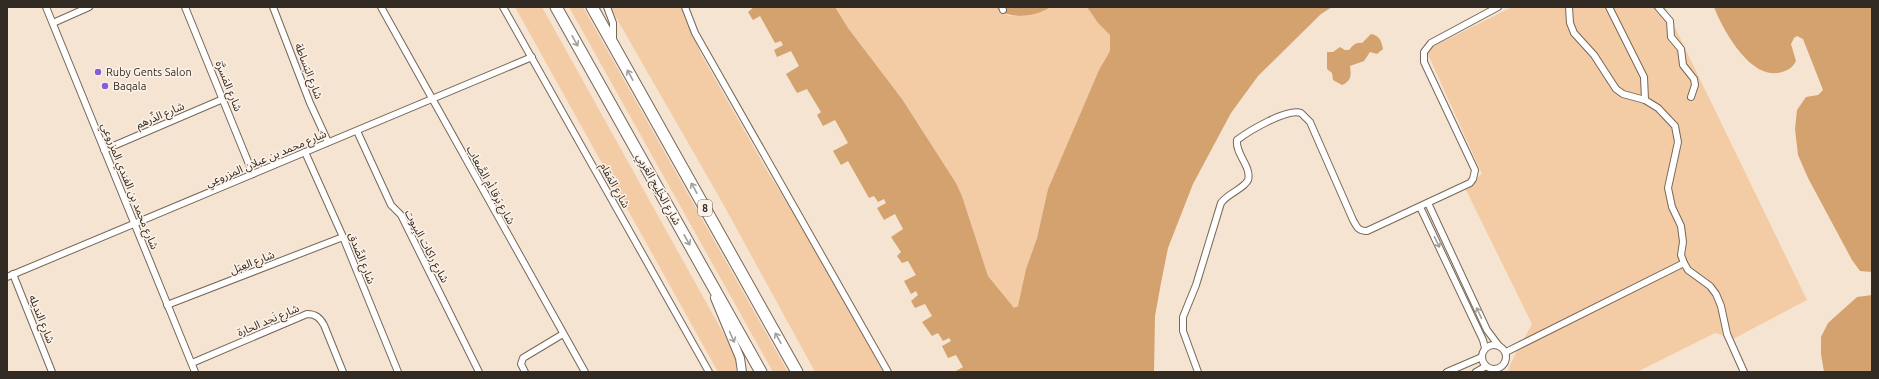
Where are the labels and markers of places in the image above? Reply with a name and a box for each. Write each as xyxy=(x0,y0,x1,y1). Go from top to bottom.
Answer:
place label: Ruby Gents Salon xyxy=(106,66,192,78)
marker: Ruby Gents Salon xyxy=(93,67,103,77)
place label: Baqala xyxy=(113,80,146,92)
marker: Baqala xyxy=(100,81,110,91)

